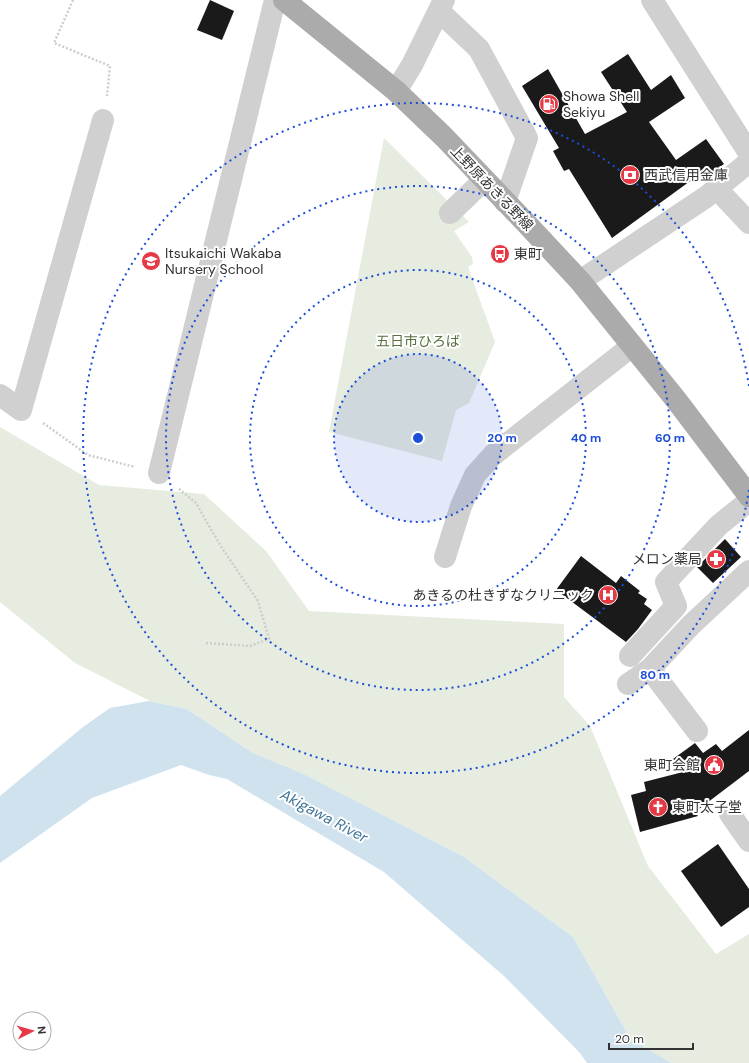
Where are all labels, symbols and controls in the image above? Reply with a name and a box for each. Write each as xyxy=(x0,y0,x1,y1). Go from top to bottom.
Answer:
place label: Showa Shell Sekiyu xyxy=(563,87,639,121)
fuel station icon: Showa Shell Sekiyu xyxy=(538,93,560,115)
street label: 上野原あきる野線 xyxy=(447,142,537,234)
bank icon: 西武信用金庫 xyxy=(619,164,641,186)
place label: 西武信用金庫 xyxy=(644,166,728,184)
bus stop icon: 東町 xyxy=(489,243,511,265)
place label: Itsukaichi Wakaba Nursery School xyxy=(165,244,281,278)
place label: 東町 xyxy=(514,245,542,263)
school or university icon: Itsukaichi Wakaba Nursery School xyxy=(140,250,162,272)
park label: 五日市ひろば xyxy=(376,332,460,350)
text: 20 m xyxy=(487,430,517,446)
text: 40 m xyxy=(571,430,601,446)
text: 60 m xyxy=(655,430,685,446)
centre of rings xyxy=(411,431,425,445)
pharmacy icon: メロン薬局 xyxy=(705,548,727,570)
place label: メロン薬局 xyxy=(632,550,702,568)
hospital icon: あきるの杜きずなクリニック xyxy=(597,584,619,606)
place label: あきるの杜きずなクリニック xyxy=(412,586,594,604)
text: 80 m xyxy=(640,667,670,683)
public building icon: 東町会館 xyxy=(703,754,725,776)
place label: 東町会館 xyxy=(644,756,700,774)
water label: Akigawa River xyxy=(276,784,372,848)
church icon: 東町太子堂 xyxy=(647,796,669,818)
place label: 東町太子堂 xyxy=(672,798,742,816)
north arrow xyxy=(12,1011,52,1051)
text: N xyxy=(35,1025,49,1035)
scale bar xyxy=(609,1025,693,1051)
text: 20 m xyxy=(615,1031,644,1047)

